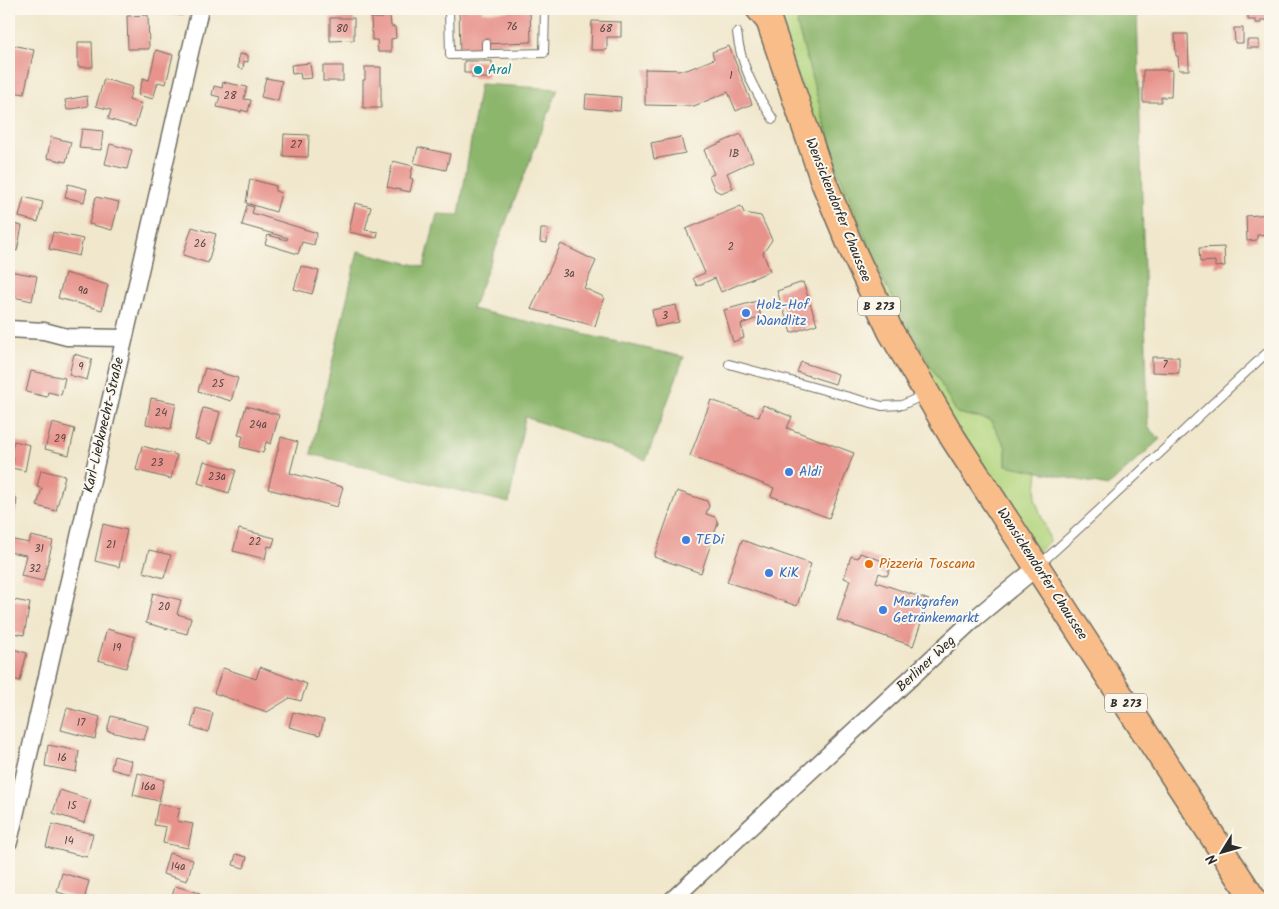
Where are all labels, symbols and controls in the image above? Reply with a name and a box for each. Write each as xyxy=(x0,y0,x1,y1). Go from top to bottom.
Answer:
house number: 76 xyxy=(506,18,518,36)
house number: 80 xyxy=(336,20,349,38)
house number: 68 xyxy=(600,20,613,38)
place label: Aral xyxy=(488,59,512,81)
marker: Aral xyxy=(472,64,484,76)
house number: 1 xyxy=(729,67,733,85)
house number: 28 xyxy=(223,87,237,105)
street label: Wensickendorfer Chaussee xyxy=(799,134,877,286)
house number: 27 xyxy=(290,136,303,154)
house number: 1B xyxy=(729,145,739,163)
house number: 26 xyxy=(194,235,206,253)
house number: 2 xyxy=(728,238,734,256)
house number: 3a xyxy=(563,265,575,283)
house number: 9a xyxy=(78,282,88,300)
place label: Holz-Hof Wandlitz xyxy=(756,294,810,332)
road number: B 273 xyxy=(858,296,900,316)
house number: 3 xyxy=(662,307,668,325)
marker: Holz-Hof Wandlitz xyxy=(740,307,752,319)
street label: Karl-Liebknecht-Straße xyxy=(78,354,130,495)
house number: 7 xyxy=(1162,356,1168,374)
house number: 9 xyxy=(78,358,84,376)
house number: 25 xyxy=(212,375,225,393)
house number: 24 xyxy=(155,404,167,422)
house number: 24a xyxy=(249,416,267,434)
house number: 29 xyxy=(54,430,67,448)
house number: 23 xyxy=(151,454,163,472)
place label: Aldi xyxy=(799,461,822,483)
marker: Aldi xyxy=(783,466,795,478)
house number: 23a xyxy=(208,468,226,486)
street label: Wensickendorfer Chaussee xyxy=(991,503,1094,645)
place label: TEDi xyxy=(696,529,725,551)
house number: 22 xyxy=(249,533,261,551)
marker: TEDi xyxy=(680,534,692,546)
house number: 21 xyxy=(106,536,116,554)
house number: 31 xyxy=(34,540,44,558)
place label: Pizzeria Toscana xyxy=(879,553,975,575)
marker: Pizzeria Toscana xyxy=(863,558,875,570)
house number: 32 xyxy=(29,560,41,578)
place label: KiK xyxy=(779,562,800,584)
marker: KiK xyxy=(763,567,775,579)
place label: Markgrafen Getränkemarkt xyxy=(893,591,980,629)
house number: 20 xyxy=(158,598,170,616)
marker: Markgrafen Getränkemarkt xyxy=(877,604,889,616)
street label: Berliner Weg xyxy=(891,631,961,697)
house number: 19 xyxy=(113,639,122,657)
road number: B 273 xyxy=(1105,694,1147,712)
house number: 17 xyxy=(77,714,86,732)
house number: 16 xyxy=(57,749,67,767)
house number: 16a xyxy=(141,778,155,796)
house number: 15 xyxy=(67,797,78,815)
north arrow xyxy=(1196,826,1246,876)
house number: 14 xyxy=(64,832,74,850)
text: N xyxy=(1201,849,1224,869)
house number: 14a xyxy=(171,858,185,876)

